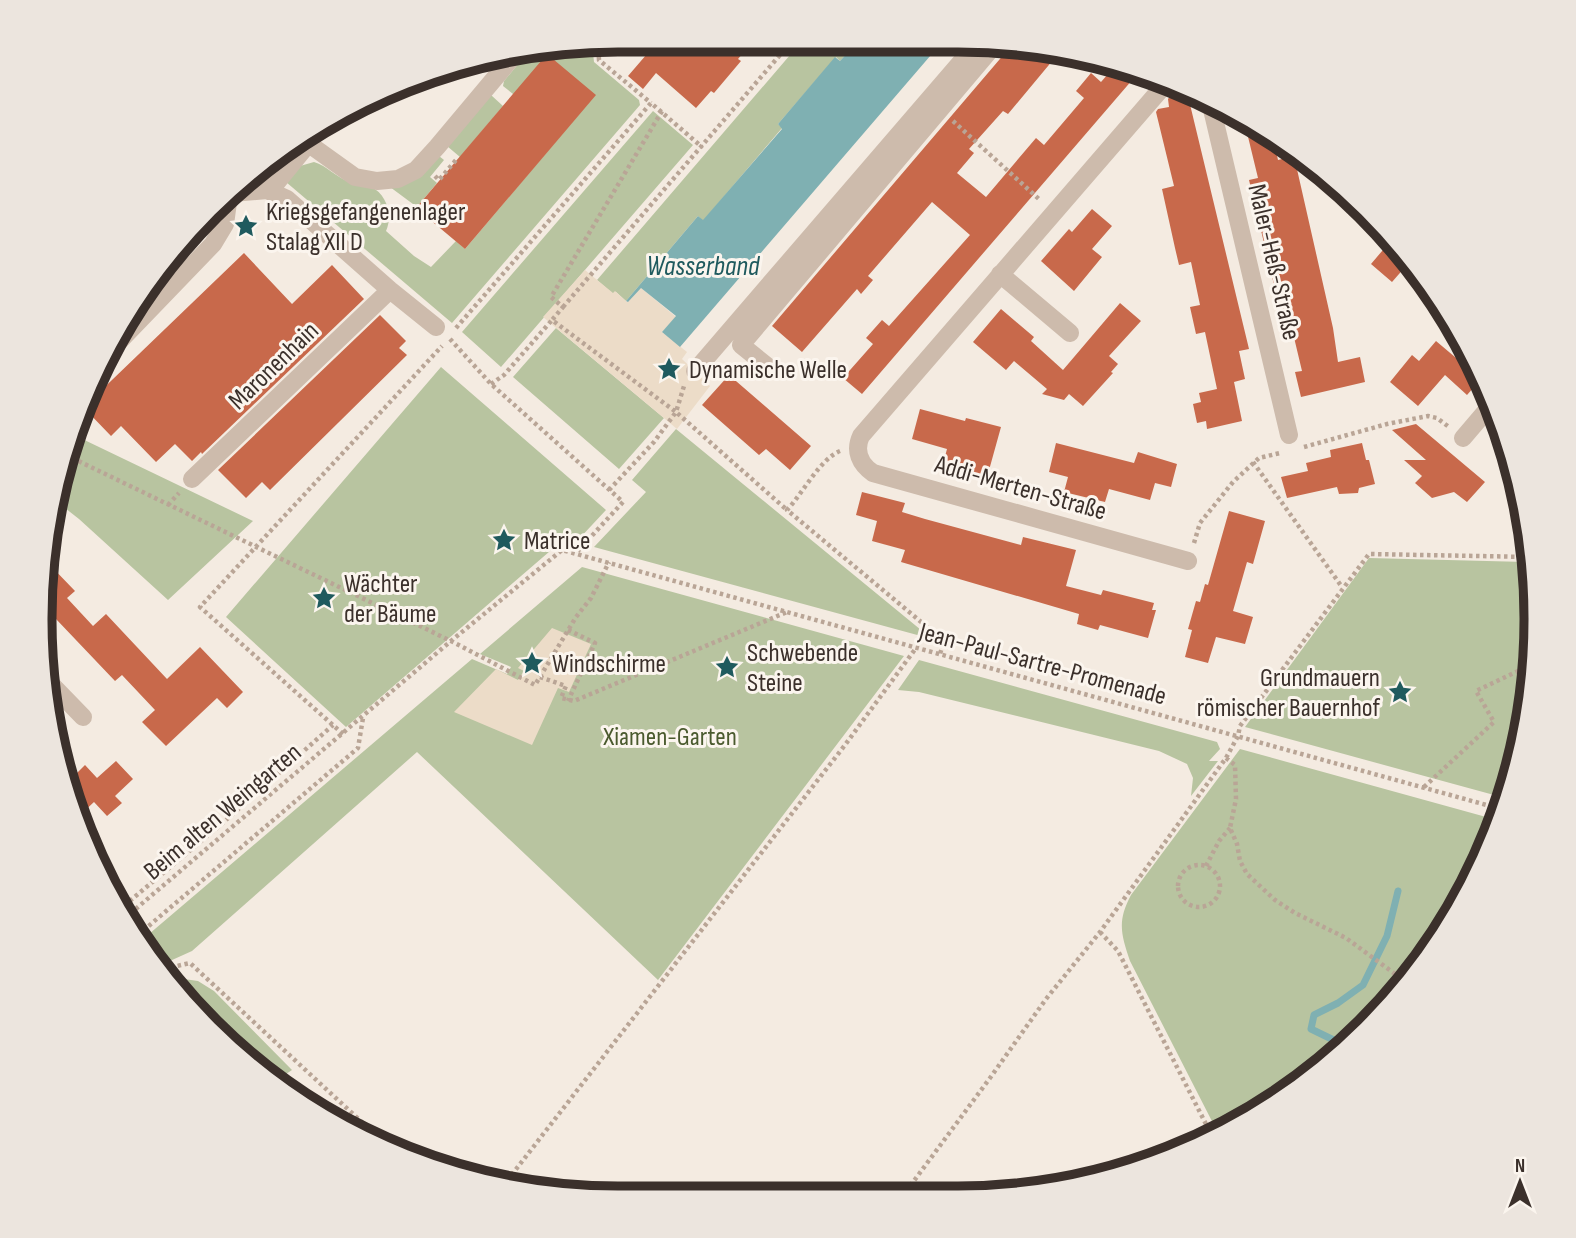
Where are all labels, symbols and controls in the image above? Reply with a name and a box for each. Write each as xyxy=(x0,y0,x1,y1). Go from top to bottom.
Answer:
street label: Maler-Heß-Straße xyxy=(1241,181,1307,343)
place label: Kriegsgefangenenlager Stalag XII D xyxy=(266,197,466,258)
place icon: Kriegsgefangenenlager Stalag XII D xyxy=(232,212,260,240)
water label: Wasserband xyxy=(647,250,761,283)
street label: Maronenhain xyxy=(223,316,325,417)
place icon: Dynamische Welle xyxy=(655,355,683,383)
place label: Dynamische Welle xyxy=(689,355,847,386)
street label: Addi-Merten-Straße xyxy=(930,449,1110,528)
place icon: Matrice xyxy=(490,526,518,554)
place label: Matrice xyxy=(524,526,590,557)
place label: Wächter der Bäume xyxy=(344,569,437,630)
place icon: Wächter der Bäume xyxy=(310,584,338,612)
street label: Jean-Paul-Sartre-Promenade xyxy=(915,616,1170,712)
place label: Schwebende Steine xyxy=(747,638,858,699)
place icon: Windschirme xyxy=(518,649,546,677)
place label: Windschirme xyxy=(552,649,666,680)
place icon: Schwebende Steine xyxy=(713,653,741,681)
place label: Grundmauern römischer Bauernhof xyxy=(1197,663,1380,724)
place icon: Grundmauern römischer Bauernhof xyxy=(1386,678,1414,706)
park label: Xiamen-Garten xyxy=(602,722,737,753)
street label: Beim alten Weingarten xyxy=(138,737,308,887)
north arrow xyxy=(1485,1147,1555,1217)
text: N xyxy=(1515,1155,1525,1178)

